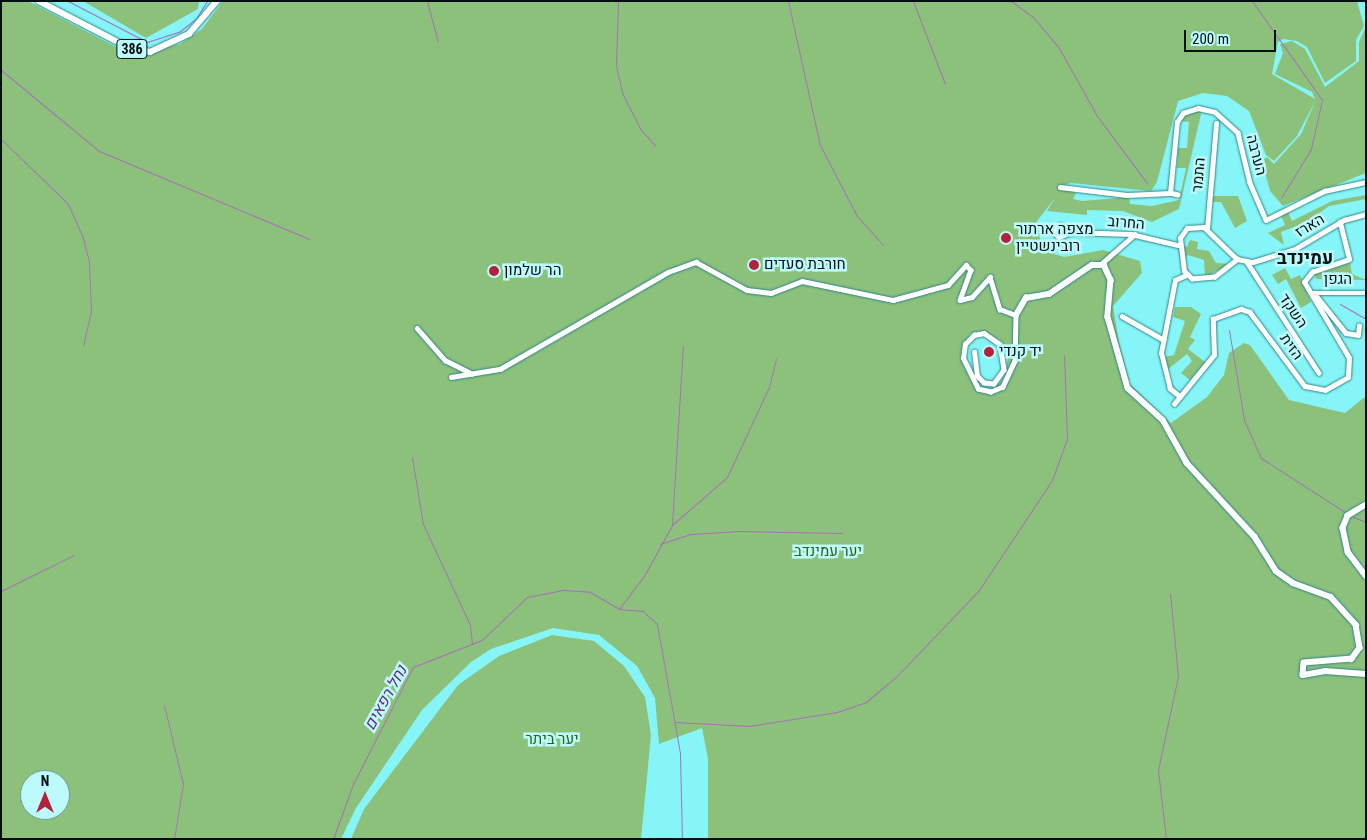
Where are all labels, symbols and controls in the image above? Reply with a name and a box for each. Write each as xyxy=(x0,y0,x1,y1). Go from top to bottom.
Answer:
scale bar xyxy=(1187,20,1280,52)
text: 200 m xyxy=(1192,30,1229,48)
road number: 386 xyxy=(116,38,148,61)
street label: הערבה xyxy=(1242,133,1270,177)
street label: התמר xyxy=(1189,157,1209,193)
street label: הארז xyxy=(1292,210,1328,242)
street label: החרוב xyxy=(1106,212,1146,234)
place label: מצפה ארתור רובינשטיין xyxy=(1016,220,1094,255)
marker: מצפה ארתור רובינשטיין xyxy=(1000,232,1012,244)
district label: עמינדב xyxy=(1277,247,1333,269)
place label: חורבת סעדים xyxy=(764,256,846,274)
marker: חורבת סעדים xyxy=(748,259,760,271)
place label: הר שלמון xyxy=(504,262,561,280)
marker: הר שלמון xyxy=(488,265,500,277)
street label: הגפן xyxy=(1324,271,1352,289)
street label: השקד xyxy=(1275,290,1311,332)
street label: הזית xyxy=(1276,330,1306,364)
place label: יד קנדי xyxy=(999,343,1042,361)
marker: יד קנדי xyxy=(983,346,995,358)
park label: יער עמינדב xyxy=(794,543,862,561)
water label: נחל רפאים xyxy=(361,663,411,733)
park label: יער ביתר xyxy=(525,731,579,749)
north arrow xyxy=(20,770,70,820)
text: N xyxy=(41,773,49,789)

